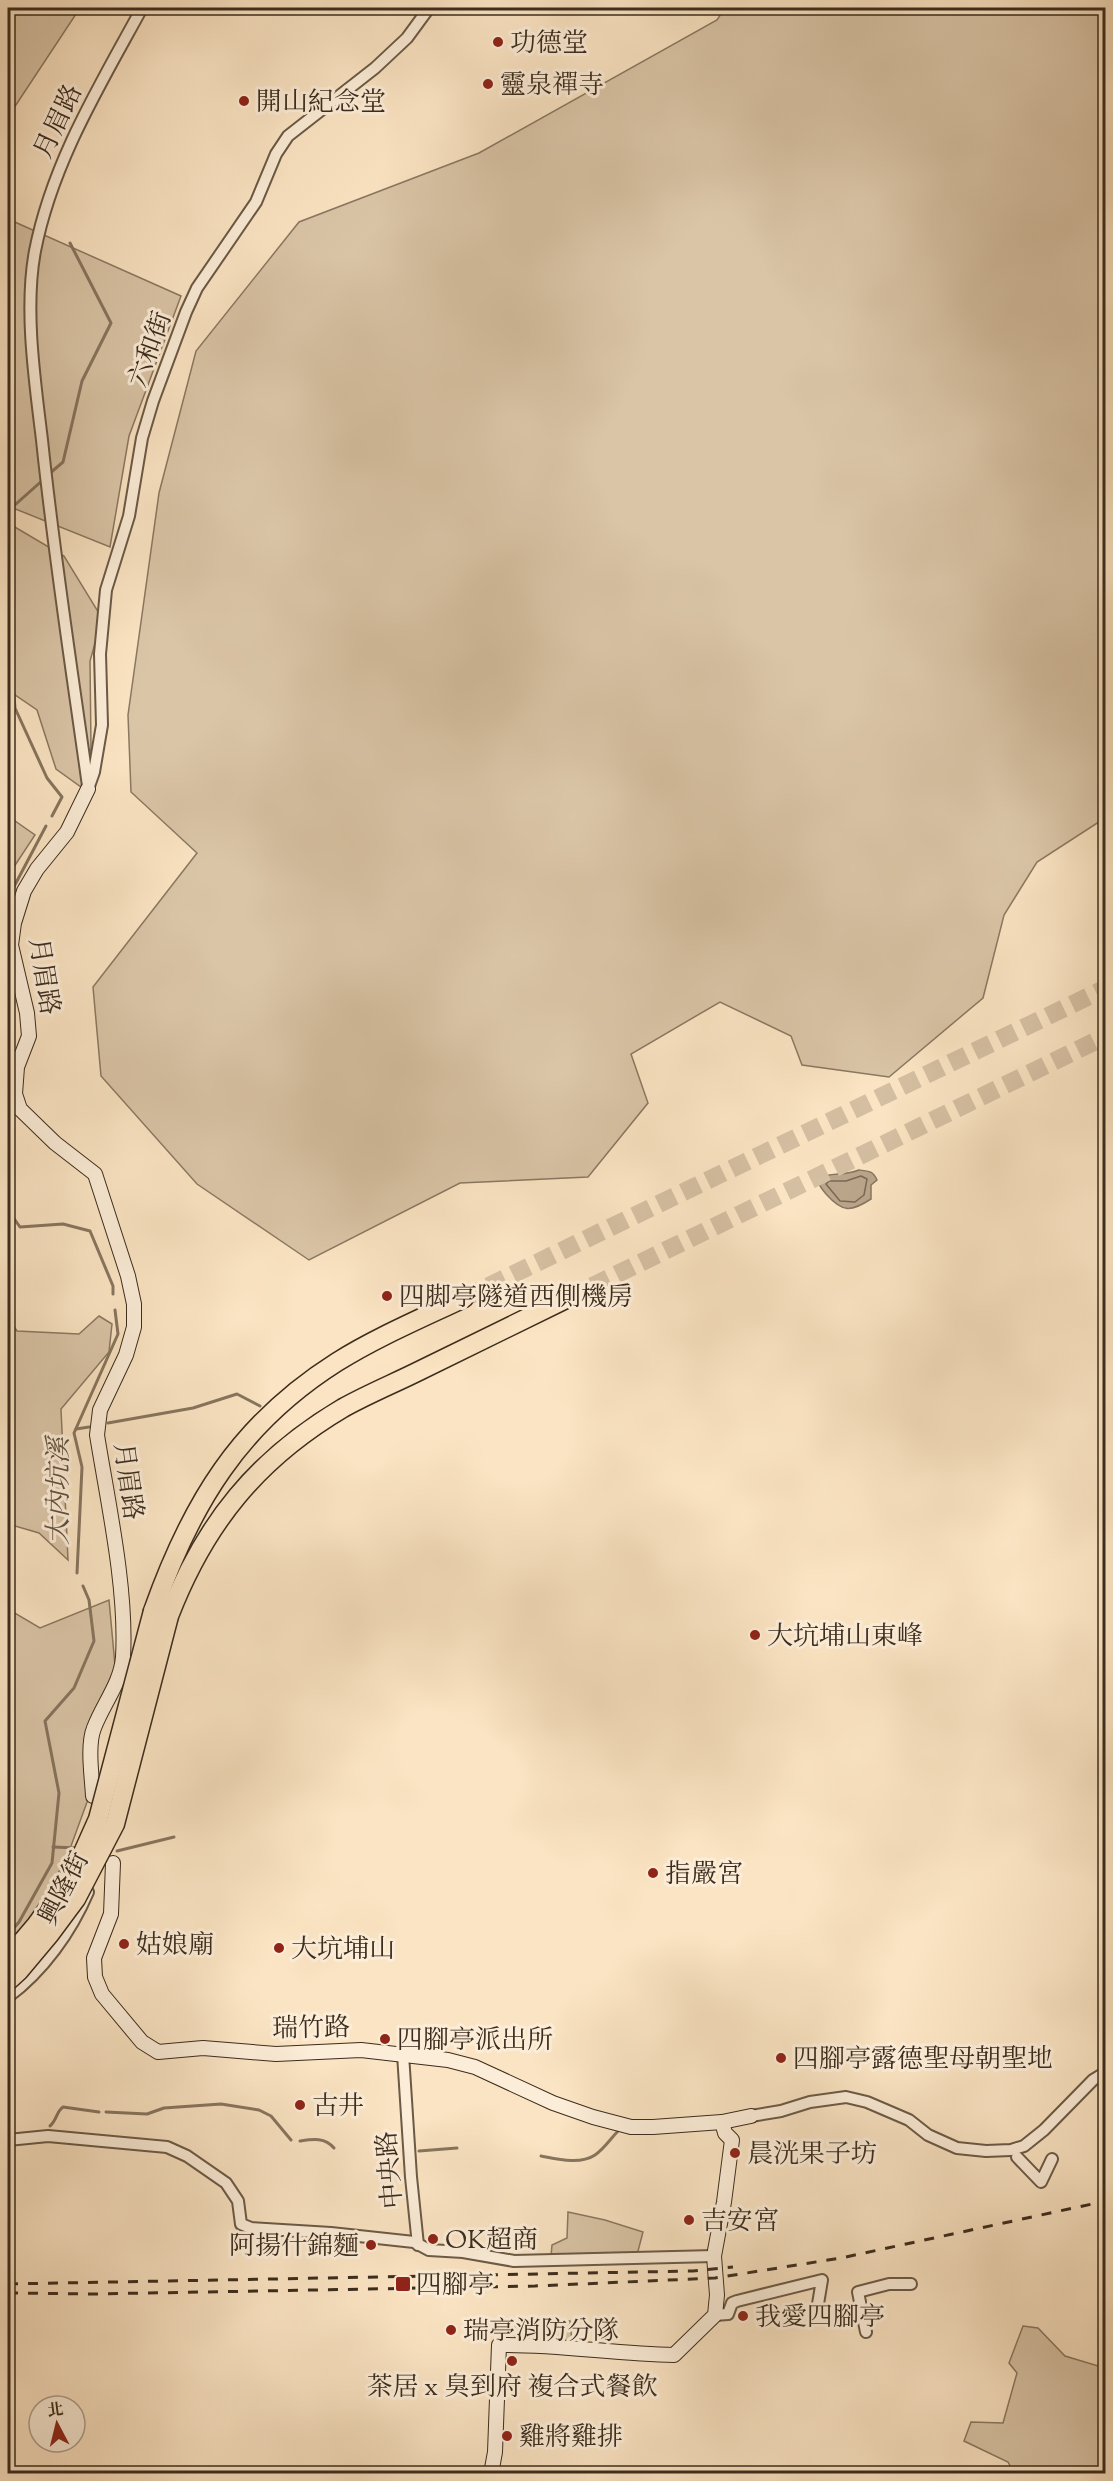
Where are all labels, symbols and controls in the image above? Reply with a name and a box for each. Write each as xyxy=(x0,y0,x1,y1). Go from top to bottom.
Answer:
place label: 功德堂 xyxy=(510,26,588,63)
marker: 功德堂 xyxy=(491,35,505,49)
place label: 靈泉禪寺 xyxy=(500,68,604,105)
marker: 靈泉禪寺 xyxy=(481,77,495,91)
street label: 月眉路 xyxy=(26,79,93,165)
place label: 開山紀念堂 xyxy=(256,85,386,122)
marker: 開山紀念堂 xyxy=(237,94,251,108)
street label: 六和街 xyxy=(121,307,182,393)
street label: 月眉路 xyxy=(18,935,67,1018)
place label: 四脚亭隧道西側機房 xyxy=(399,1280,633,1317)
marker: 四脚亭隧道西側機房 xyxy=(380,1289,394,1303)
water label: 大內坑溪 xyxy=(41,1434,80,1545)
street label: 月眉路 xyxy=(103,1440,150,1523)
place label: 大坑埔山東峰 xyxy=(767,1619,923,1656)
marker: 大坑埔山東峰 xyxy=(748,1628,762,1642)
street label: 興隆街 xyxy=(31,1846,99,1932)
place label: 指嚴宮 xyxy=(665,1857,743,1894)
marker: 指嚴宮 xyxy=(646,1866,660,1880)
place label: 姑娘廟 xyxy=(136,1928,214,1965)
place label: 大坑埔山 xyxy=(291,1932,395,1969)
marker: 姑娘廟 xyxy=(117,1937,131,1951)
marker: 大坑埔山 xyxy=(272,1941,286,1955)
street label: 瑞竹路 xyxy=(272,2010,350,2049)
place label: 四腳亭派出所 xyxy=(397,2023,553,2060)
marker: 四腳亭派出所 xyxy=(378,2032,392,2046)
place label: 四腳亭露德聖母朝聖地 xyxy=(793,2042,1053,2079)
marker: 四腳亭露德聖母朝聖地 xyxy=(774,2051,788,2065)
place label: 古井 xyxy=(312,2089,364,2126)
marker: 古井 xyxy=(293,2098,307,2112)
street label: 中央路 xyxy=(370,2129,413,2210)
place label: 晨洸果子坊 xyxy=(747,2137,877,2174)
marker: 晨洸果子坊 xyxy=(728,2146,742,2160)
place label: 吉安宮 xyxy=(701,2204,779,2241)
marker: 吉安宮 xyxy=(682,2213,696,2227)
place label: OK超商 xyxy=(445,2223,538,2260)
place label: 阿揚什錦麵 xyxy=(229,2229,359,2266)
marker: OK超商 xyxy=(426,2232,440,2246)
marker: 阿揚什錦麵 xyxy=(364,2238,378,2252)
place label: 四腳亭 xyxy=(416,2268,494,2305)
marker: 四腳亭 xyxy=(394,2275,412,2293)
place label: 我愛四腳亭 xyxy=(755,2300,885,2337)
marker: 我愛四腳亭 xyxy=(736,2309,750,2323)
place label: 瑞亭消防分隊 xyxy=(463,2314,619,2351)
marker: 瑞亭消防分隊 xyxy=(444,2323,458,2337)
marker: 茶居 x 臭到府 複合式餐飲 xyxy=(505,2354,519,2368)
place label: 茶居 x 臭到府 複合式餐飲 xyxy=(367,2370,657,2407)
north arrow xyxy=(27,2394,87,2454)
text: 北 xyxy=(46,2399,65,2424)
place label: 雞將雞排 xyxy=(519,2420,623,2457)
marker: 雞將雞排 xyxy=(500,2429,514,2443)

